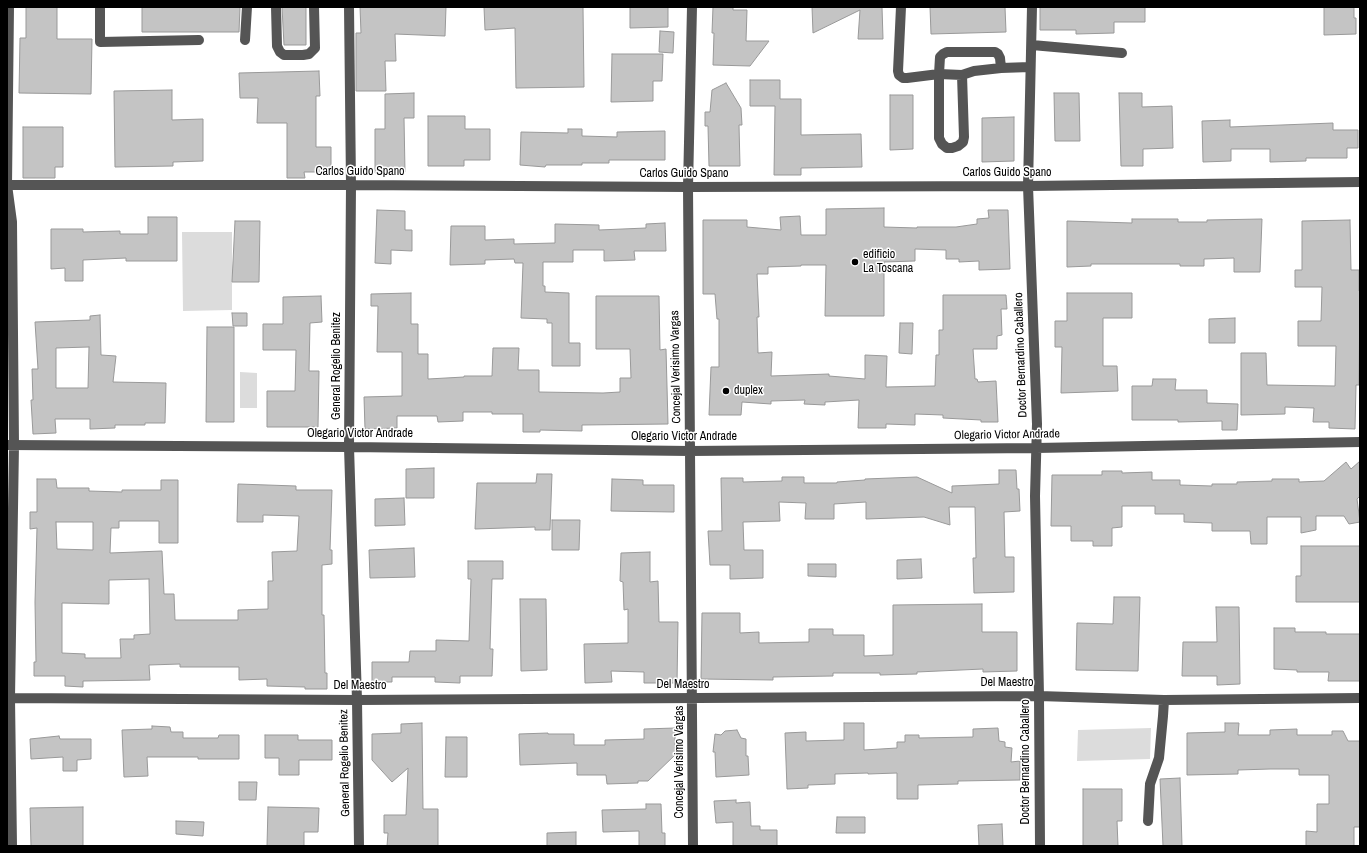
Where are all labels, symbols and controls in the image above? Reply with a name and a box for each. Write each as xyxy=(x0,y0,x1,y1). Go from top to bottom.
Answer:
street label: Carlos Guido Spano xyxy=(315,165,405,179)
street label: Carlos Guido Spano xyxy=(962,166,1052,180)
street label: Carlos Guido Spano xyxy=(639,167,729,181)
place label: edificio La Toscana xyxy=(863,248,913,276)
marker: edificio La Toscana xyxy=(850,257,860,267)
street label: Doctor Bernardino Caballero xyxy=(1012,292,1030,418)
street label: Concejal Verisimo Vargas xyxy=(668,310,684,424)
street label: General Rogelio Benitez xyxy=(330,312,344,420)
place label: duplex xyxy=(734,384,763,398)
marker: duplex xyxy=(721,386,731,396)
street label: Olegario Victor Andrade xyxy=(307,427,413,441)
street label: Olegario Victor Andrade xyxy=(954,427,1060,443)
street label: Olegario Victor Andrade xyxy=(631,430,737,444)
street label: Del Maestro xyxy=(980,676,1034,690)
street label: Del Maestro xyxy=(656,678,710,692)
street label: Del Maestro xyxy=(333,679,387,693)
street label: Doctor Bernardino Caballero xyxy=(1019,699,1033,825)
street label: Concejal Verisimo Vargas xyxy=(673,705,687,819)
street label: General Rogelio Benitez xyxy=(337,709,353,817)

